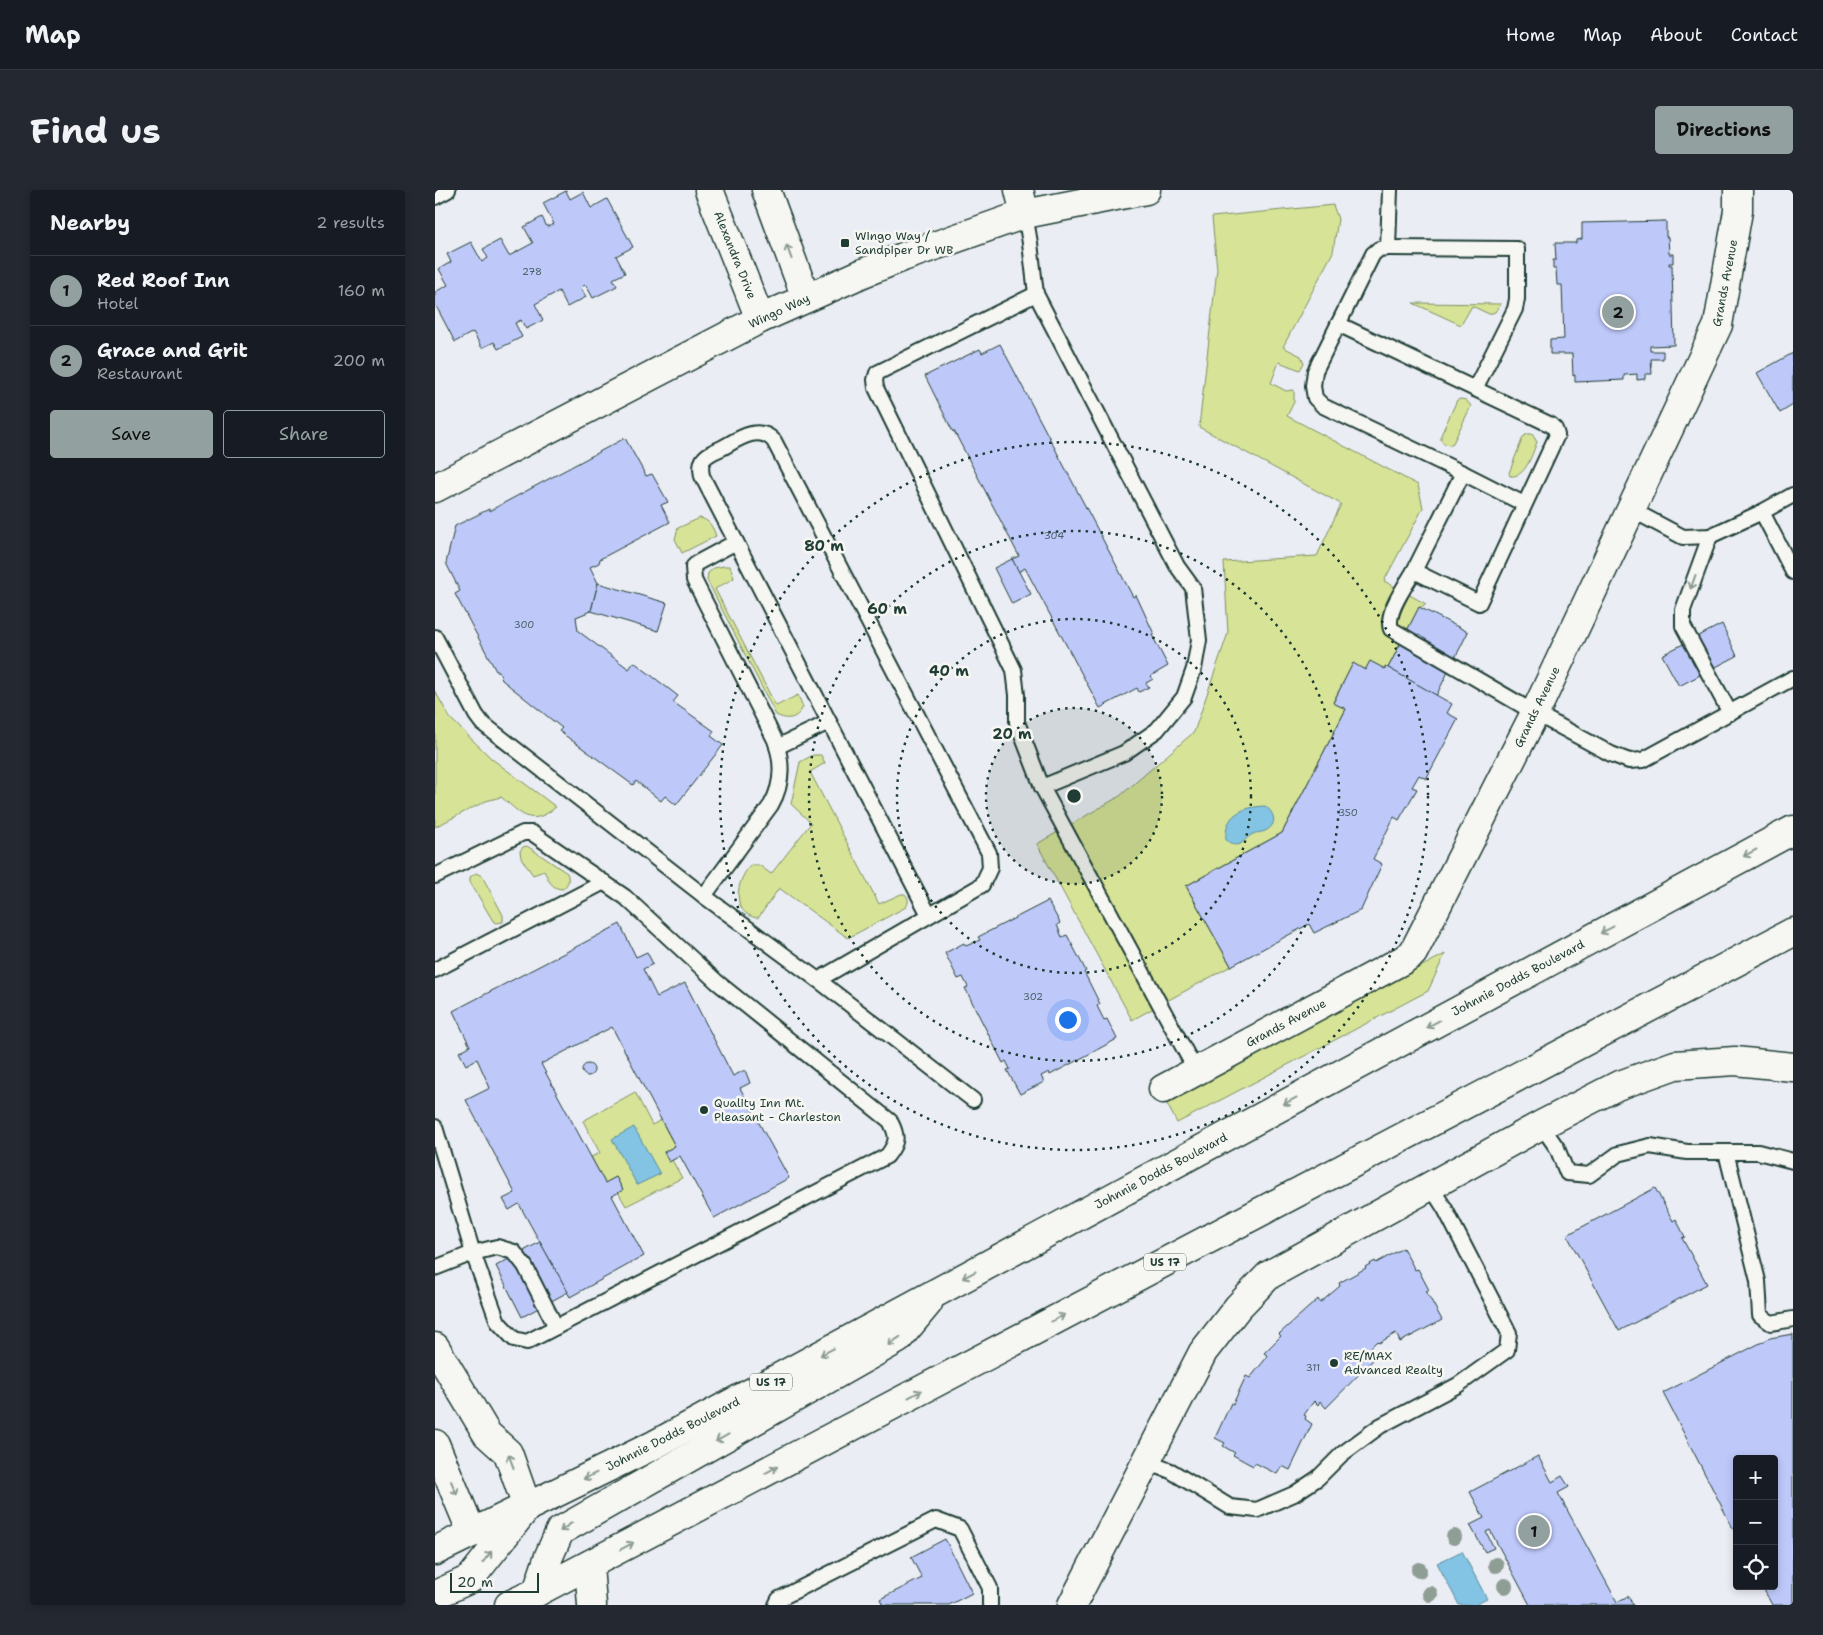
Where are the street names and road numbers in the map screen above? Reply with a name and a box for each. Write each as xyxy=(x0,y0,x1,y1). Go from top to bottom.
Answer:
street label: Alexandra Drive xyxy=(710,209,760,301)
street label: Grands Avenue xyxy=(1709,238,1741,328)
street label: Wingo Way xyxy=(746,290,812,332)
street label: Grands Avenue xyxy=(1510,663,1564,750)
street label: Johnnie Dodds Boulevard xyxy=(1449,936,1588,1020)
street label: Grands Avenue xyxy=(1243,995,1329,1051)
street label: Johnnie Dodds Boulevard xyxy=(1092,1129,1231,1213)
road number: US 17 xyxy=(1144,1254,1186,1270)
road number: US 17 xyxy=(750,1374,792,1390)
street label: Johnnie Dodds Boulevard xyxy=(603,1393,743,1475)

